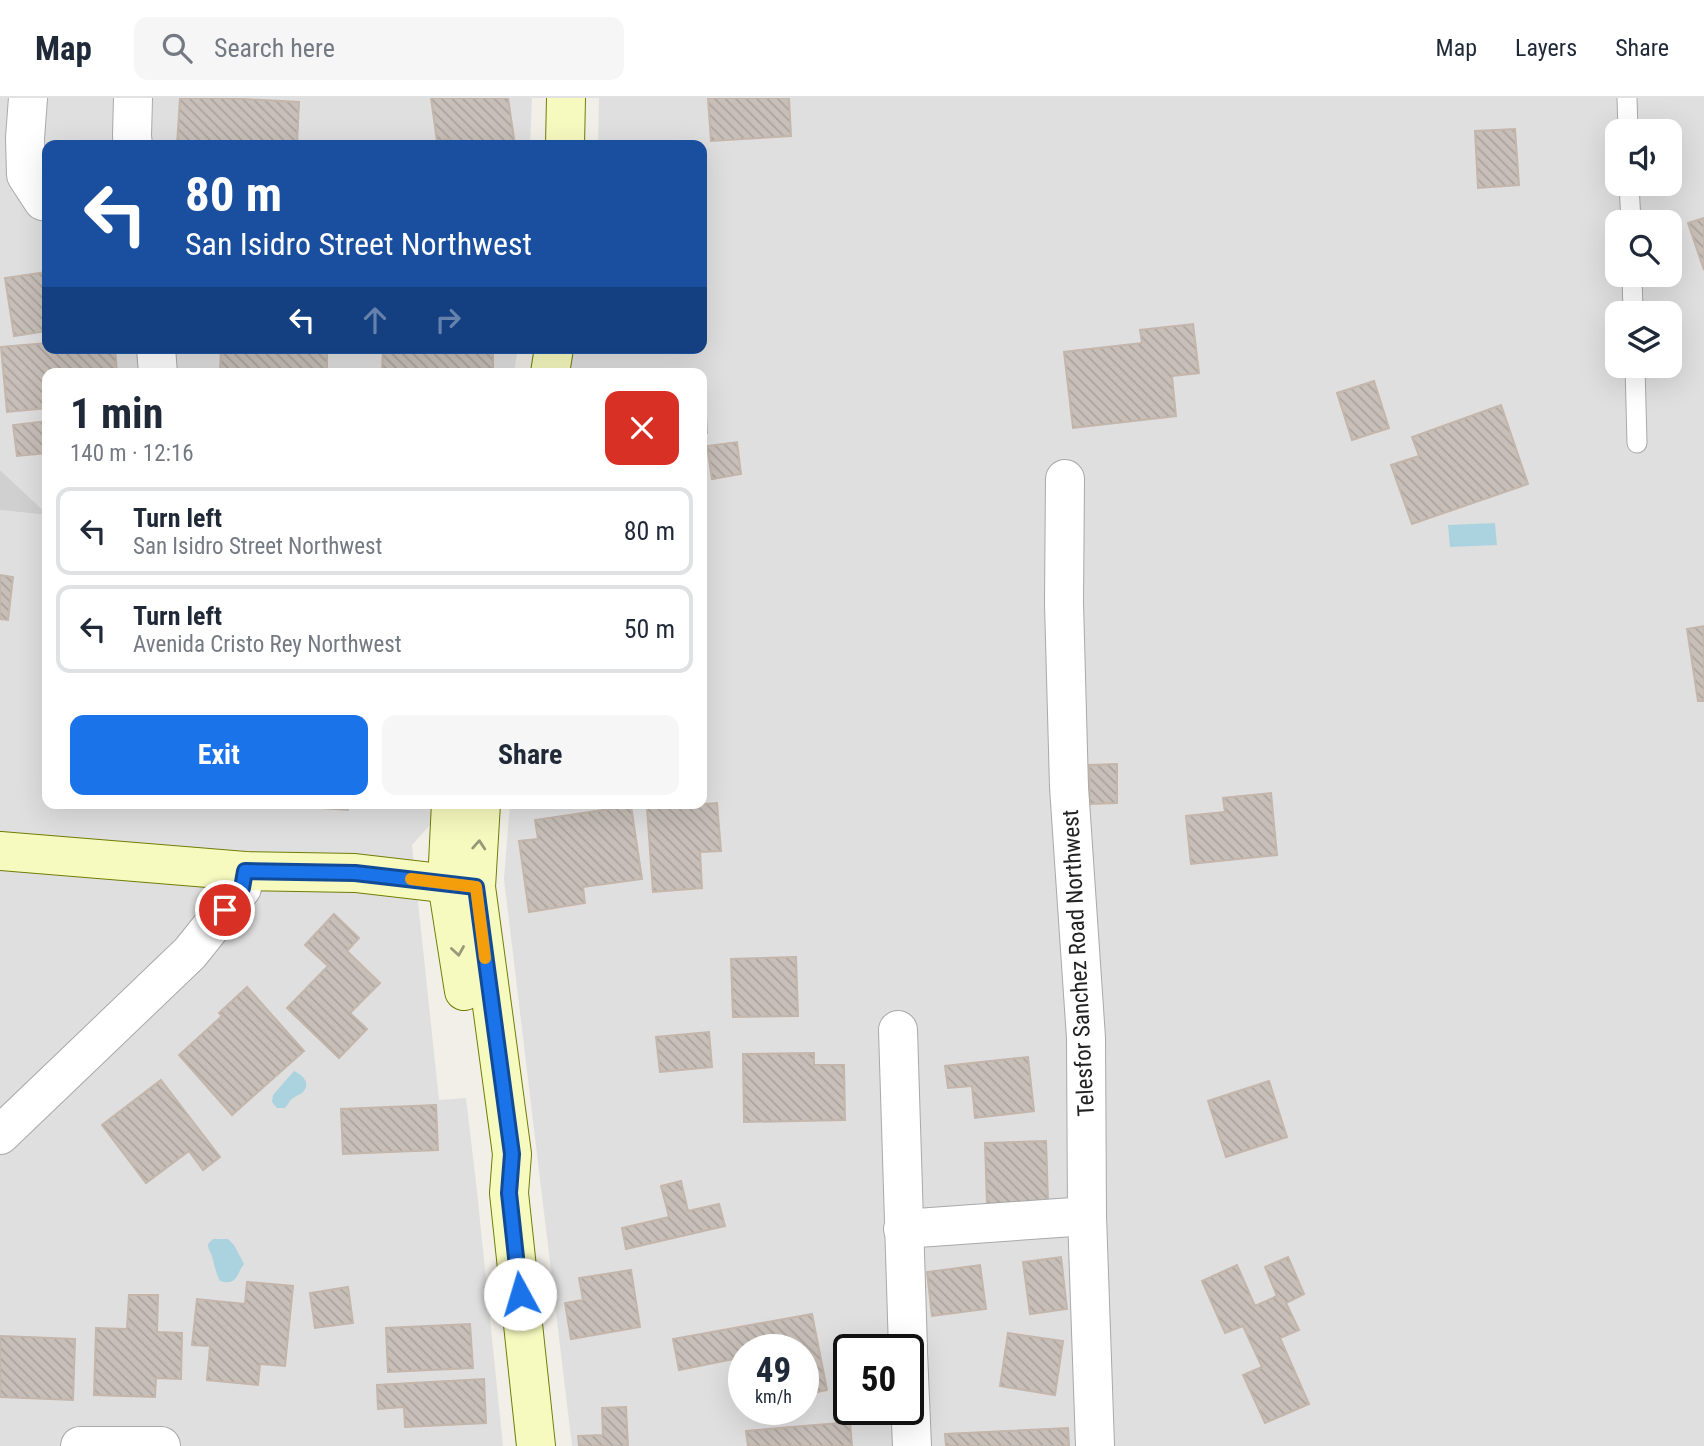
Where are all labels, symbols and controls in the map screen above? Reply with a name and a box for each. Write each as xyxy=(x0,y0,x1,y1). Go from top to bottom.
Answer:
search box xyxy=(134,17,624,80)
text: Map xyxy=(35,29,92,68)
icon: search xyxy=(158,29,196,67)
text: Search here xyxy=(214,33,335,63)
text: Map xyxy=(1436,34,1477,62)
text: Layers xyxy=(1515,34,1577,62)
text: Share xyxy=(1615,34,1669,62)
map controls xyxy=(1605,119,1682,378)
button: sound xyxy=(1605,119,1682,196)
text: 80 m xyxy=(185,166,282,223)
icon: left xyxy=(70,168,161,259)
button: search xyxy=(1605,210,1682,287)
text: San Isidro Street Northwest xyxy=(185,225,532,263)
icon: left xyxy=(283,301,321,339)
icon: ahead xyxy=(356,301,394,339)
icon: right xyxy=(429,301,467,339)
button: layers xyxy=(1605,301,1682,378)
text: 1 min xyxy=(70,389,163,438)
button: close xyxy=(605,391,679,465)
text: 140 m · 12:16 xyxy=(70,440,194,467)
text: Turn left xyxy=(133,503,222,533)
icon: left xyxy=(74,512,112,550)
text: 80 m xyxy=(624,516,675,546)
text: San Isidro Street Northwest xyxy=(133,533,382,560)
text: Turn left xyxy=(133,601,222,631)
icon: left xyxy=(74,610,112,648)
text: 50 m xyxy=(624,614,675,644)
text: Avenida Cristo Rey Northwest xyxy=(133,631,402,658)
button: Exit xyxy=(70,715,368,795)
button: Share xyxy=(382,715,679,795)
street label: Telesfor Sanchez Road Northwest xyxy=(1057,809,1100,1117)
one-way arrow xyxy=(471,839,486,850)
pin xyxy=(195,880,255,940)
icon: arrive xyxy=(206,891,244,929)
one-way arrow xyxy=(450,945,465,957)
position arrow xyxy=(483,1257,557,1331)
speed limit sign: 50 xyxy=(833,1334,924,1425)
text: 49 xyxy=(756,1350,791,1391)
text: km/h xyxy=(755,1386,792,1407)

